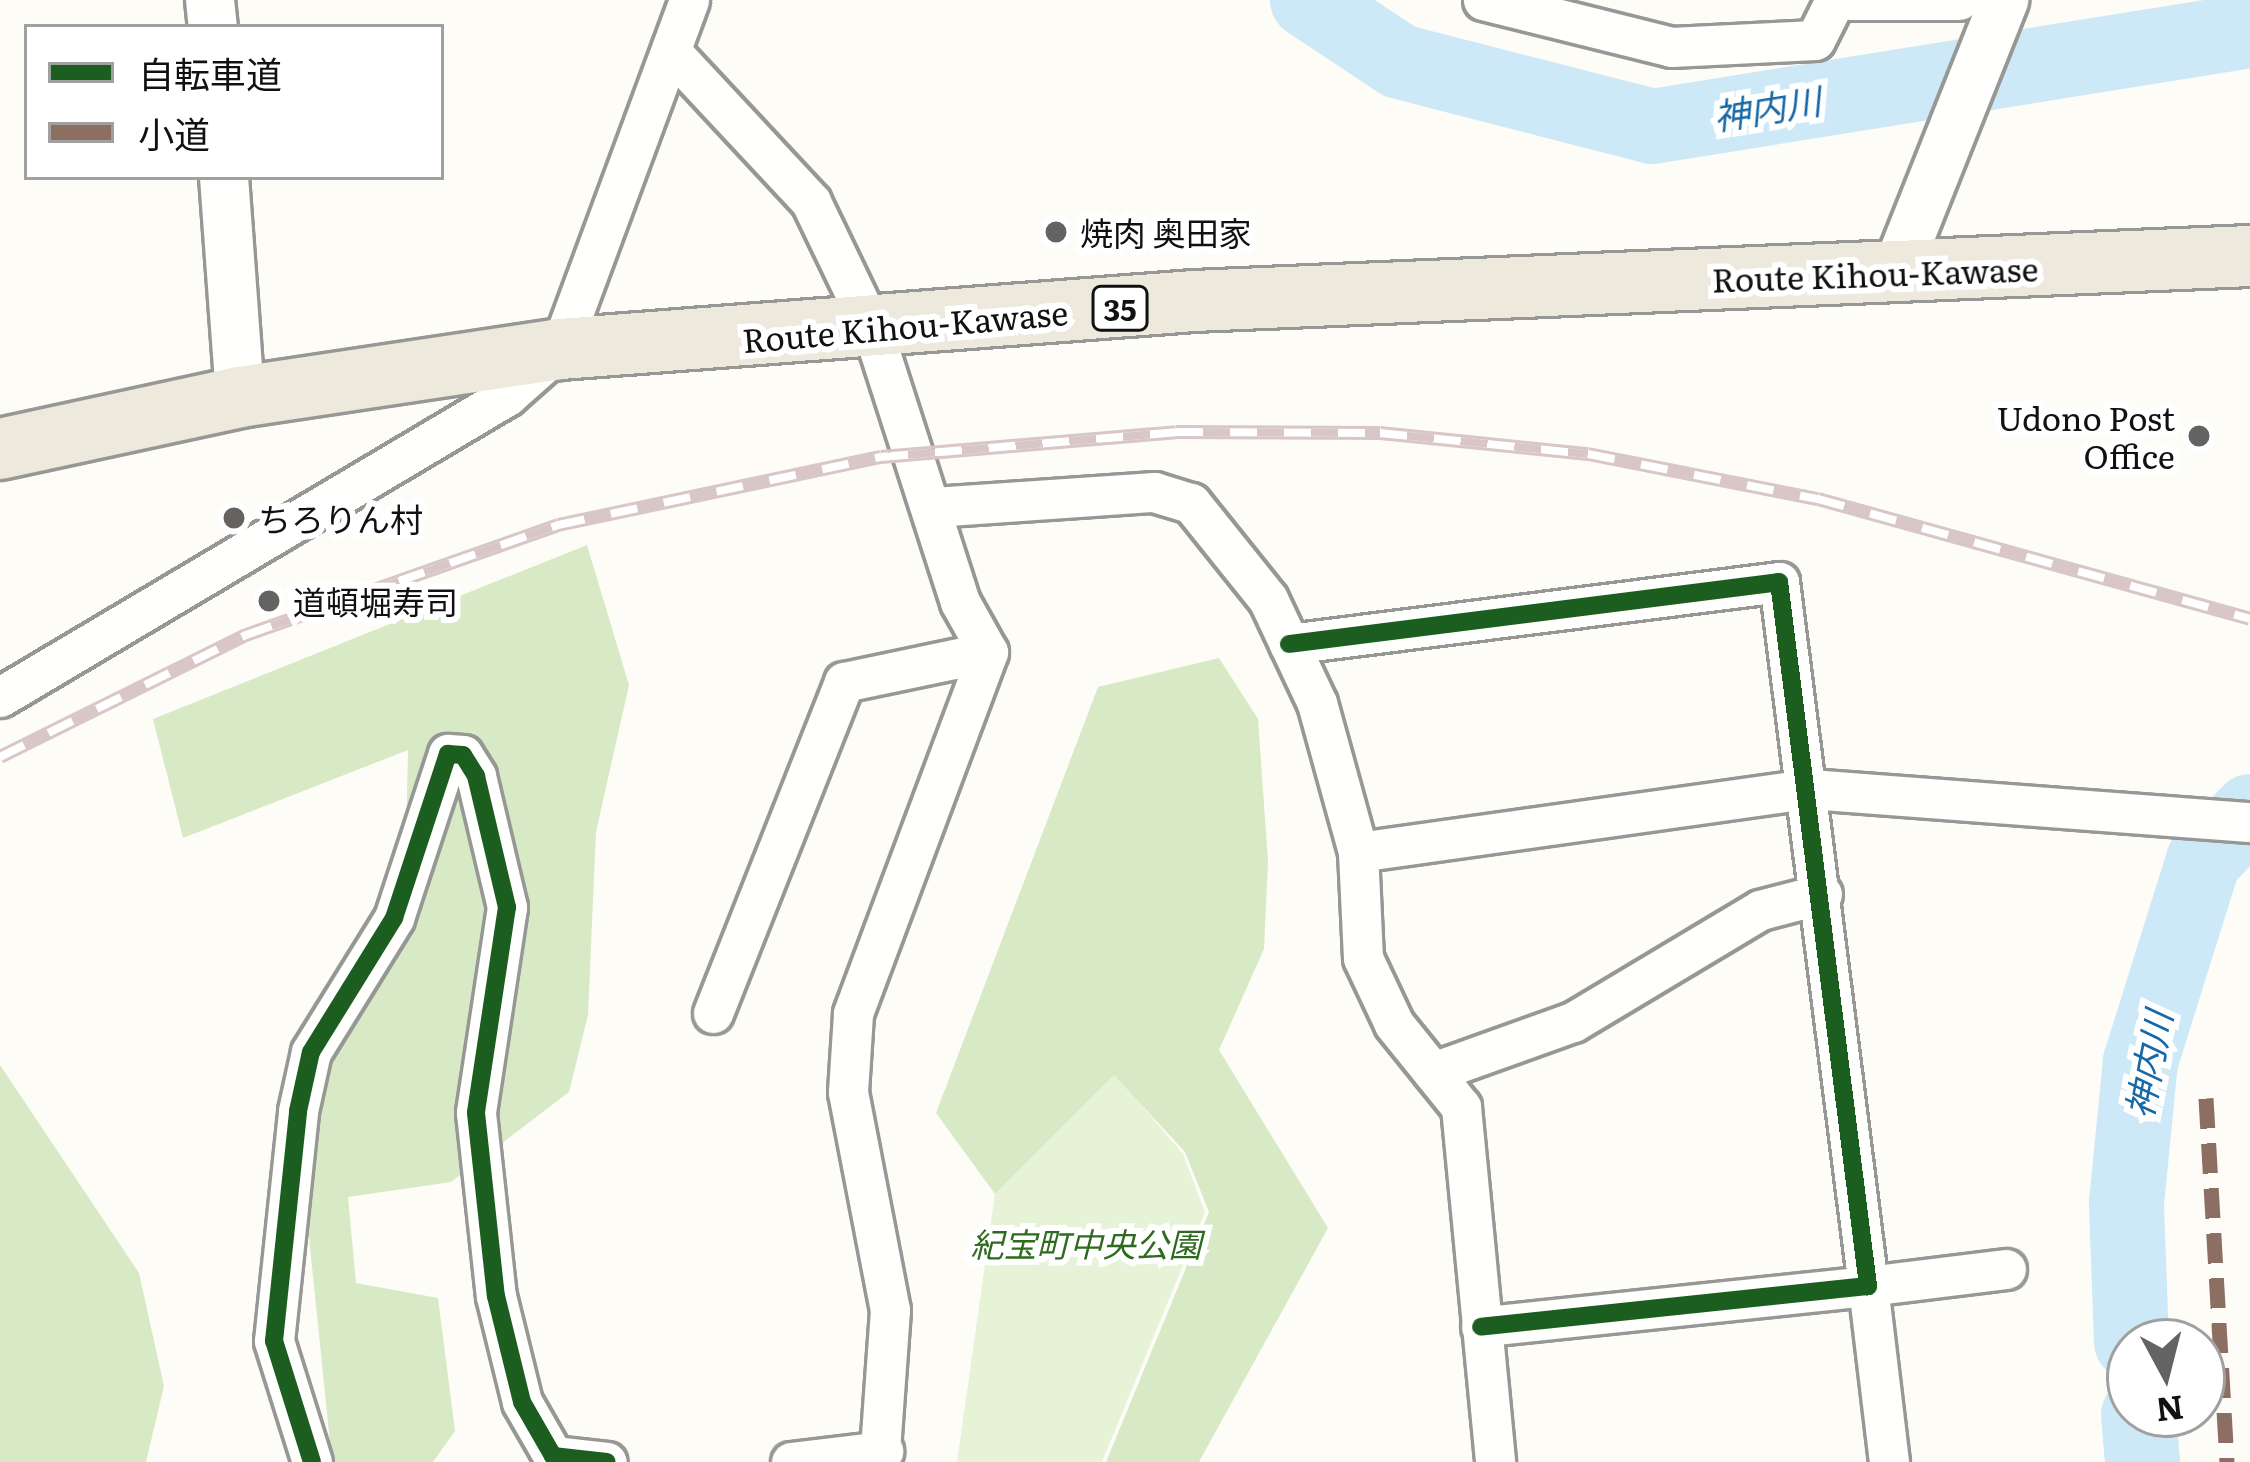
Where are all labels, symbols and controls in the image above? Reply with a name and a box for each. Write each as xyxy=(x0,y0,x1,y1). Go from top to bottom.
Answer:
legend xyxy=(24,24,444,180)
text: 自転車道 xyxy=(138,46,282,99)
water label: 神内川 xyxy=(1710,77,1824,137)
text: 小道 xyxy=(138,106,210,159)
place label: 焼肉 奥田家 xyxy=(1080,212,1252,252)
marker: 焼肉 奥田家 xyxy=(1043,219,1069,245)
street label: Route Kihou-Kawase xyxy=(1711,248,2039,298)
road number: 35 xyxy=(1090,284,1150,332)
street label: Route Kihou-Kawase xyxy=(741,291,1069,359)
place label: Udono Post Office xyxy=(1997,397,2175,475)
marker: Udono Post Office xyxy=(2186,423,2212,449)
place label: ちろりん村 xyxy=(258,498,423,538)
marker: ちろりん村 xyxy=(221,505,247,531)
place label: 道頓堀寿司 xyxy=(293,581,458,621)
marker: 道頓堀寿司 xyxy=(256,588,282,614)
water label: 神内川 xyxy=(2115,1007,2179,1121)
park label: 紀宝町中央公園 xyxy=(971,1223,1201,1263)
north arrow xyxy=(2106,1318,2226,1438)
text: N xyxy=(2153,1385,2187,1437)

